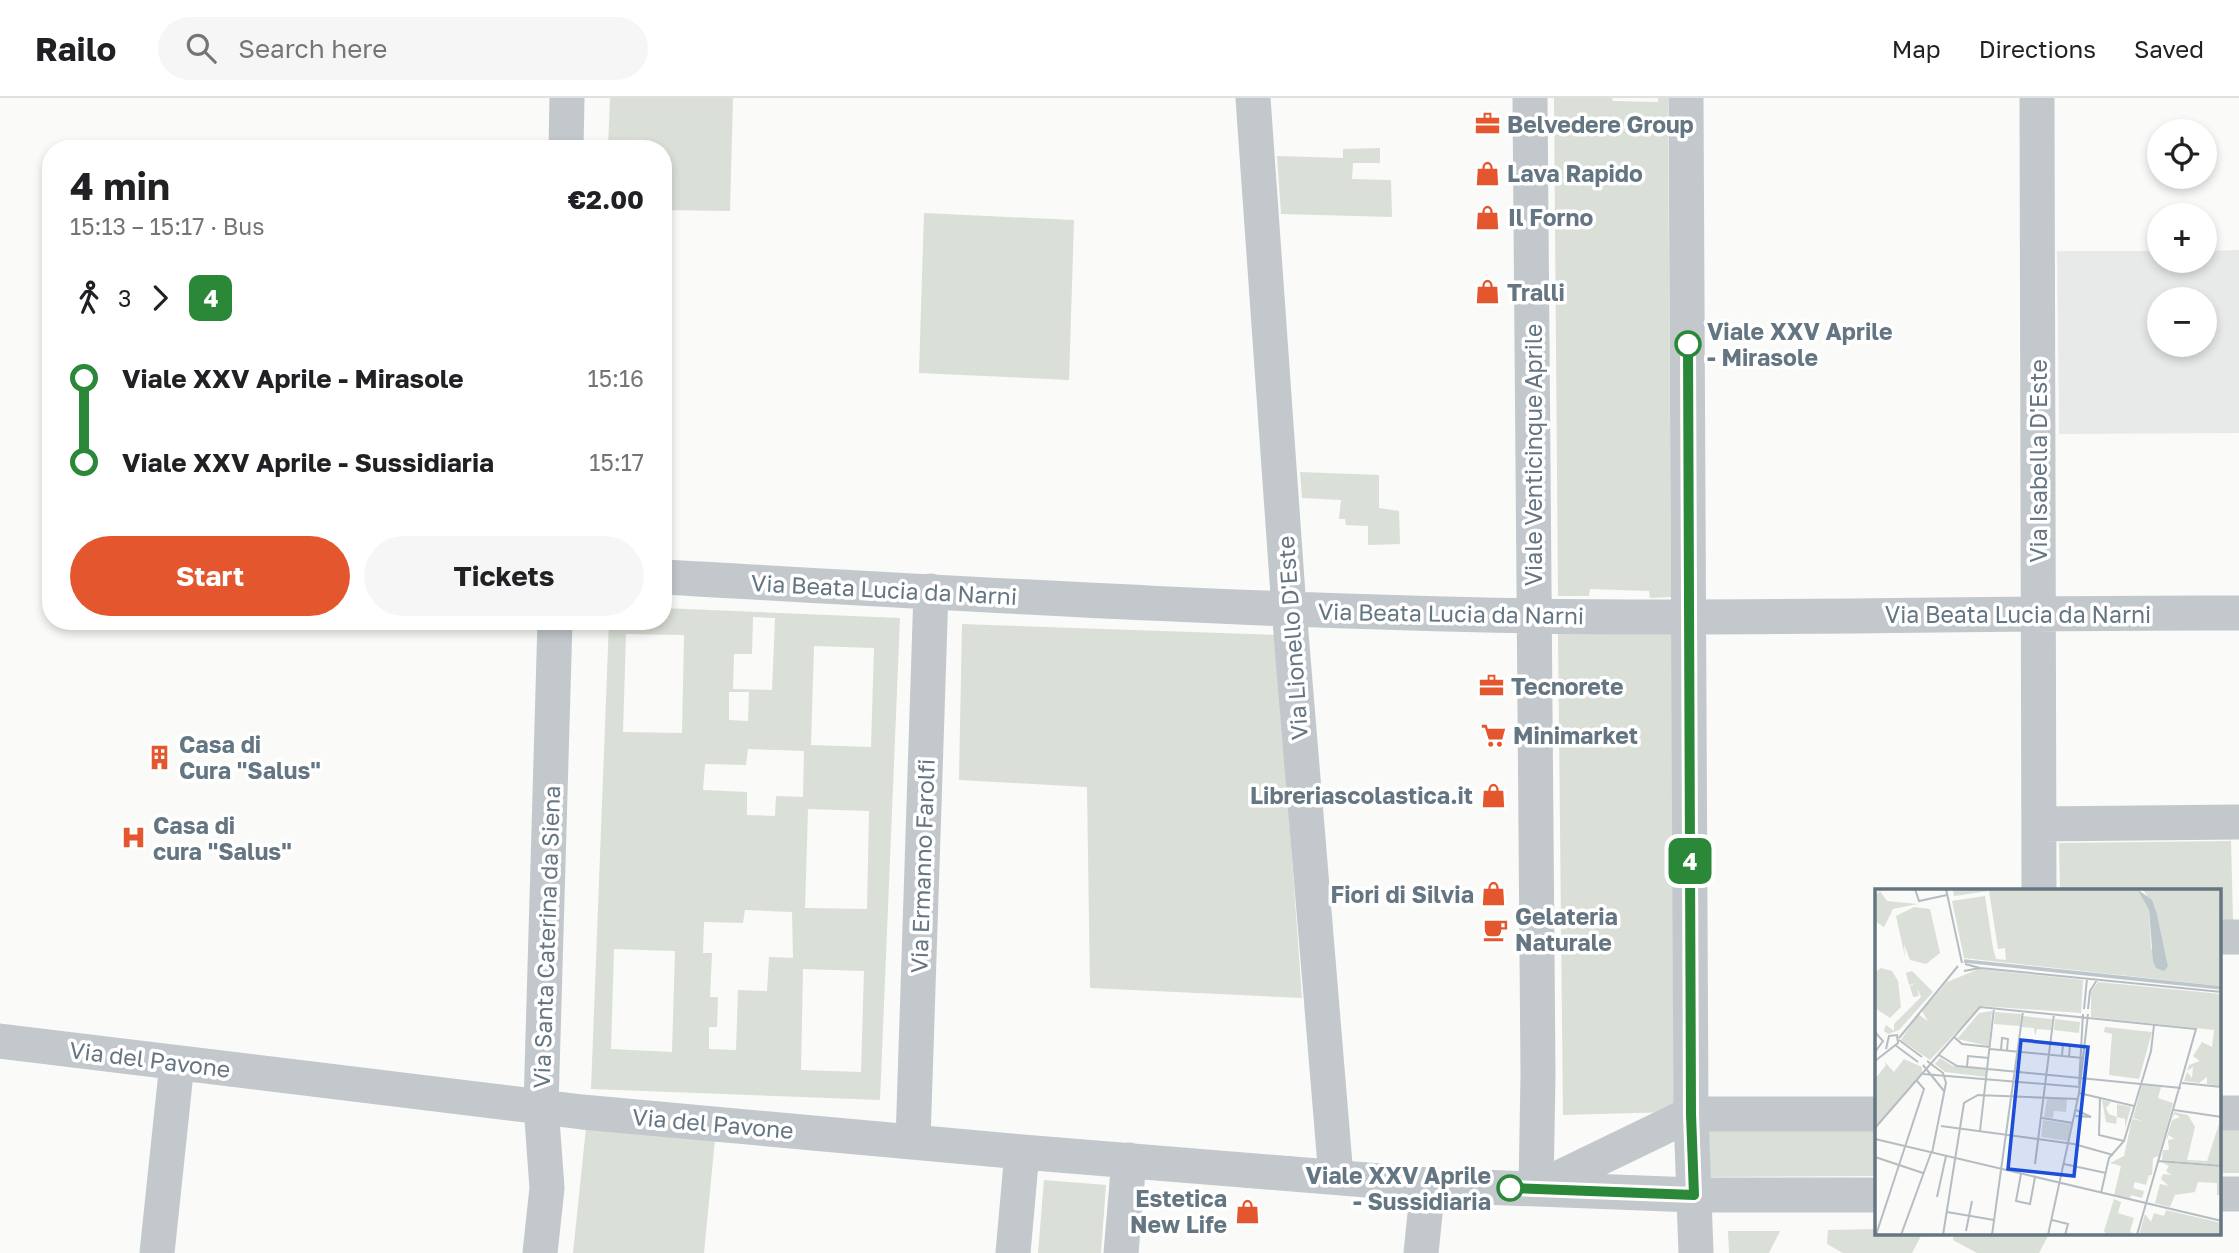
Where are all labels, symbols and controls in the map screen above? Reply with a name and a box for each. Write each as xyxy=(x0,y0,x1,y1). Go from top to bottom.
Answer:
search box xyxy=(158,17,648,80)
text: Railo xyxy=(35,29,116,68)
icon: search xyxy=(182,29,220,67)
text: Search here xyxy=(238,33,387,64)
text: Map xyxy=(1892,34,1941,63)
text: Directions xyxy=(1979,34,2096,63)
text: Saved xyxy=(2134,34,2204,63)
office icon: Belvedere Group xyxy=(1473,110,1501,138)
place label: Belvedere Group xyxy=(1507,110,1694,138)
map controls xyxy=(2147,119,2217,357)
button: locate xyxy=(2147,119,2217,189)
shop icon: Lava Rapido xyxy=(1473,159,1501,187)
place label: Lava Rapido xyxy=(1507,159,1643,187)
text: 4 min xyxy=(70,163,170,208)
text: €2.00 xyxy=(568,184,644,215)
shop icon: Il Forno xyxy=(1474,203,1502,231)
place label: Il Forno xyxy=(1508,203,1593,231)
button: + xyxy=(2147,203,2217,273)
text: 15:13 – 15:17 · Bus xyxy=(70,212,264,240)
shop icon: Tralli xyxy=(1473,278,1501,306)
place label: Tralli xyxy=(1507,278,1565,306)
icon: walk xyxy=(70,279,108,317)
icon: forward xyxy=(141,279,179,317)
text: 4 xyxy=(203,283,218,312)
text: 3 xyxy=(118,284,131,312)
button: − xyxy=(2147,287,2217,357)
place label: Viale XXV Aprile - Mirasole xyxy=(1707,317,1892,371)
street label: Viale Venticinque Aprile xyxy=(1519,324,1547,586)
marker: Viale XXV Aprile - Mirasole xyxy=(1675,331,1701,357)
street label: Via Isabella D'Este xyxy=(2024,359,2052,563)
text: Viale XXV Aprile - Mirasole xyxy=(122,363,464,394)
text: 15:16 xyxy=(588,364,644,392)
text: Viale XXV Aprile - Sussidiaria xyxy=(122,447,494,478)
text: 15:17 xyxy=(589,448,644,476)
street label: Via Lionello D'Este xyxy=(1271,535,1313,741)
button: Start xyxy=(70,536,350,616)
button: Tickets xyxy=(364,536,644,616)
street label: Via Beata Lucia da Narni xyxy=(750,568,1018,610)
street label: Via Beata Lucia da Narni xyxy=(1318,597,1584,629)
street label: Via Beata Lucia da Narni xyxy=(1885,600,2151,628)
office icon: Tecnorete xyxy=(1477,672,1505,700)
place label: Tecnorete xyxy=(1511,672,1623,700)
supermarket icon: Minimarket xyxy=(1479,721,1507,749)
place label: Minimarket xyxy=(1513,721,1638,749)
place label: Casa di Cura "Salus" xyxy=(179,730,321,784)
building icon: Casa di Cura "Salus" xyxy=(145,743,173,771)
street label: Via Ermanno Farolfi xyxy=(904,758,940,974)
place label: Libreriascolastica.it xyxy=(1250,781,1473,809)
shop icon: Libreriascolastica.it xyxy=(1479,781,1507,809)
street label: Via Santa Caterina da Siena xyxy=(527,785,565,1089)
place label: Casa di cura "Salus" xyxy=(153,811,292,865)
hospital icon: Casa di cura "Salus" xyxy=(119,824,147,852)
line badge: 4 xyxy=(1667,838,1713,884)
text: 4 xyxy=(1683,846,1698,875)
place label: Fiori di Silvia xyxy=(1331,880,1474,908)
shop icon: Fiori di Silvia xyxy=(1480,880,1508,908)
inset map xyxy=(1875,889,2222,1236)
place label: Gelateria Naturale xyxy=(1515,902,1618,956)
cafe icon: Gelateria Naturale xyxy=(1481,915,1509,943)
street label: Via del Pavone xyxy=(68,1035,232,1083)
street label: Via del Pavone xyxy=(631,1102,795,1144)
place label: Viale XXV Aprile - Sussidiaria xyxy=(1306,1161,1491,1215)
marker: Viale XXV Aprile - Sussidiaria xyxy=(1497,1175,1523,1201)
place label: Estetica New Life xyxy=(1130,1184,1227,1238)
shop icon: Estetica New Life xyxy=(1233,1197,1261,1225)

